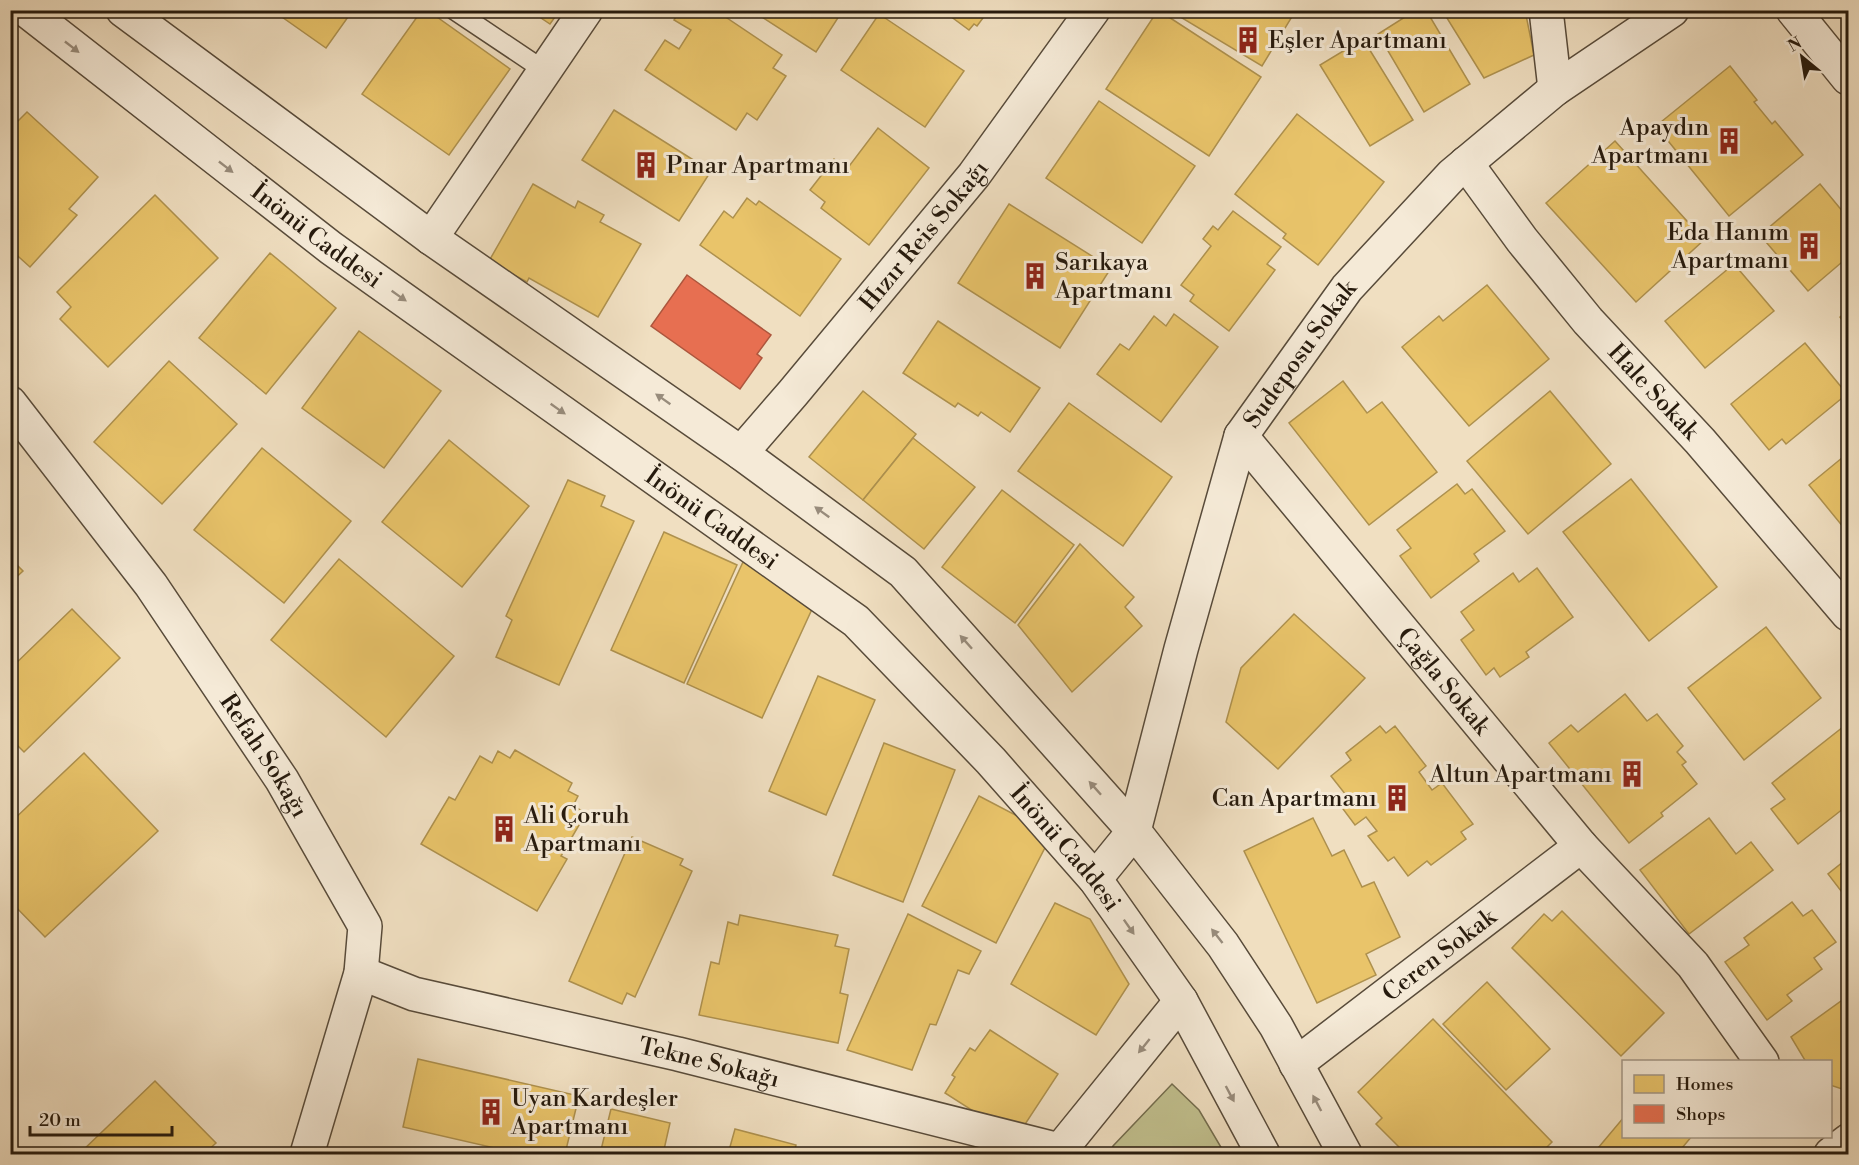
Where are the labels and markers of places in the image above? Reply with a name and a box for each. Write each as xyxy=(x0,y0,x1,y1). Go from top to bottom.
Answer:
building icon: Eşler Apartmanı xyxy=(1233,25,1263,55)
place label: Eşler Apartmanı xyxy=(1268,26,1447,56)
place label: Apaydın Apartmanı xyxy=(1591,113,1709,171)
building icon: Apaydın Apartmanı xyxy=(1714,126,1744,156)
building icon: Pınar Apartmanı xyxy=(631,150,661,180)
place label: Pınar Apartmanı xyxy=(666,151,850,181)
place label: Eda Hanım Apartmanı xyxy=(1667,218,1789,276)
building icon: Eda Hanım Apartmanı xyxy=(1794,231,1824,261)
place label: Sarıkaya Apartmanı xyxy=(1054,248,1172,306)
building icon: Sarıkaya Apartmanı xyxy=(1020,261,1050,291)
building icon: Altun Apartmanı xyxy=(1617,759,1647,789)
place label: Altun Apartmanı xyxy=(1429,760,1612,790)
building icon: Can Apartmanı xyxy=(1382,783,1412,813)
place label: Can Apartmanı xyxy=(1212,784,1377,814)
place label: Ali Çoruh Apartmanı xyxy=(523,801,641,859)
building icon: Ali Çoruh Apartmanı xyxy=(489,814,519,844)
place label: Uyan Kardeşler Apartmanı xyxy=(510,1084,678,1142)
building icon: Uyan Kardeşler Apartmanı xyxy=(476,1097,506,1127)

